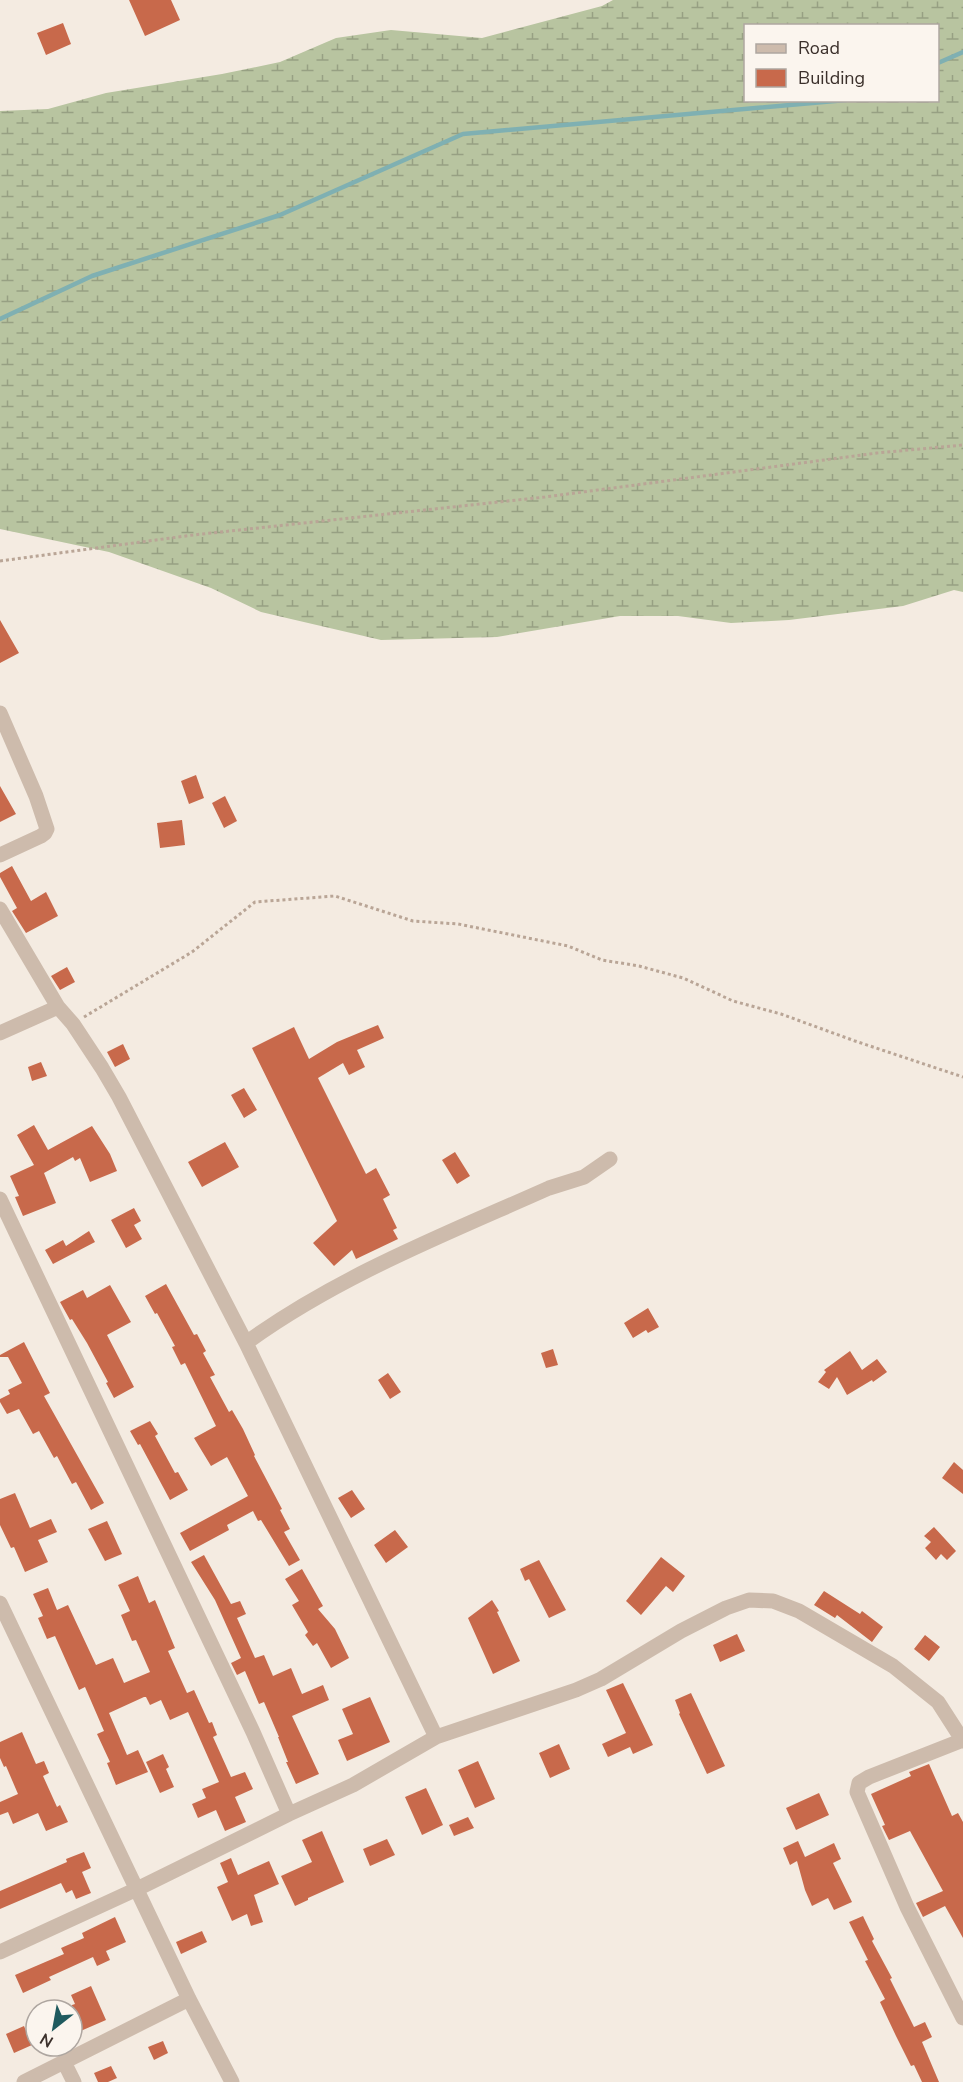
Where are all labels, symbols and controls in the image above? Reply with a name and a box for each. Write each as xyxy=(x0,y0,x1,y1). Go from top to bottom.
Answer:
legend xyxy=(744,24,939,102)
text: Road xyxy=(798,36,840,60)
text: Building xyxy=(798,66,865,90)
north arrow xyxy=(24,1998,84,2058)
text: N xyxy=(36,2027,58,2053)

